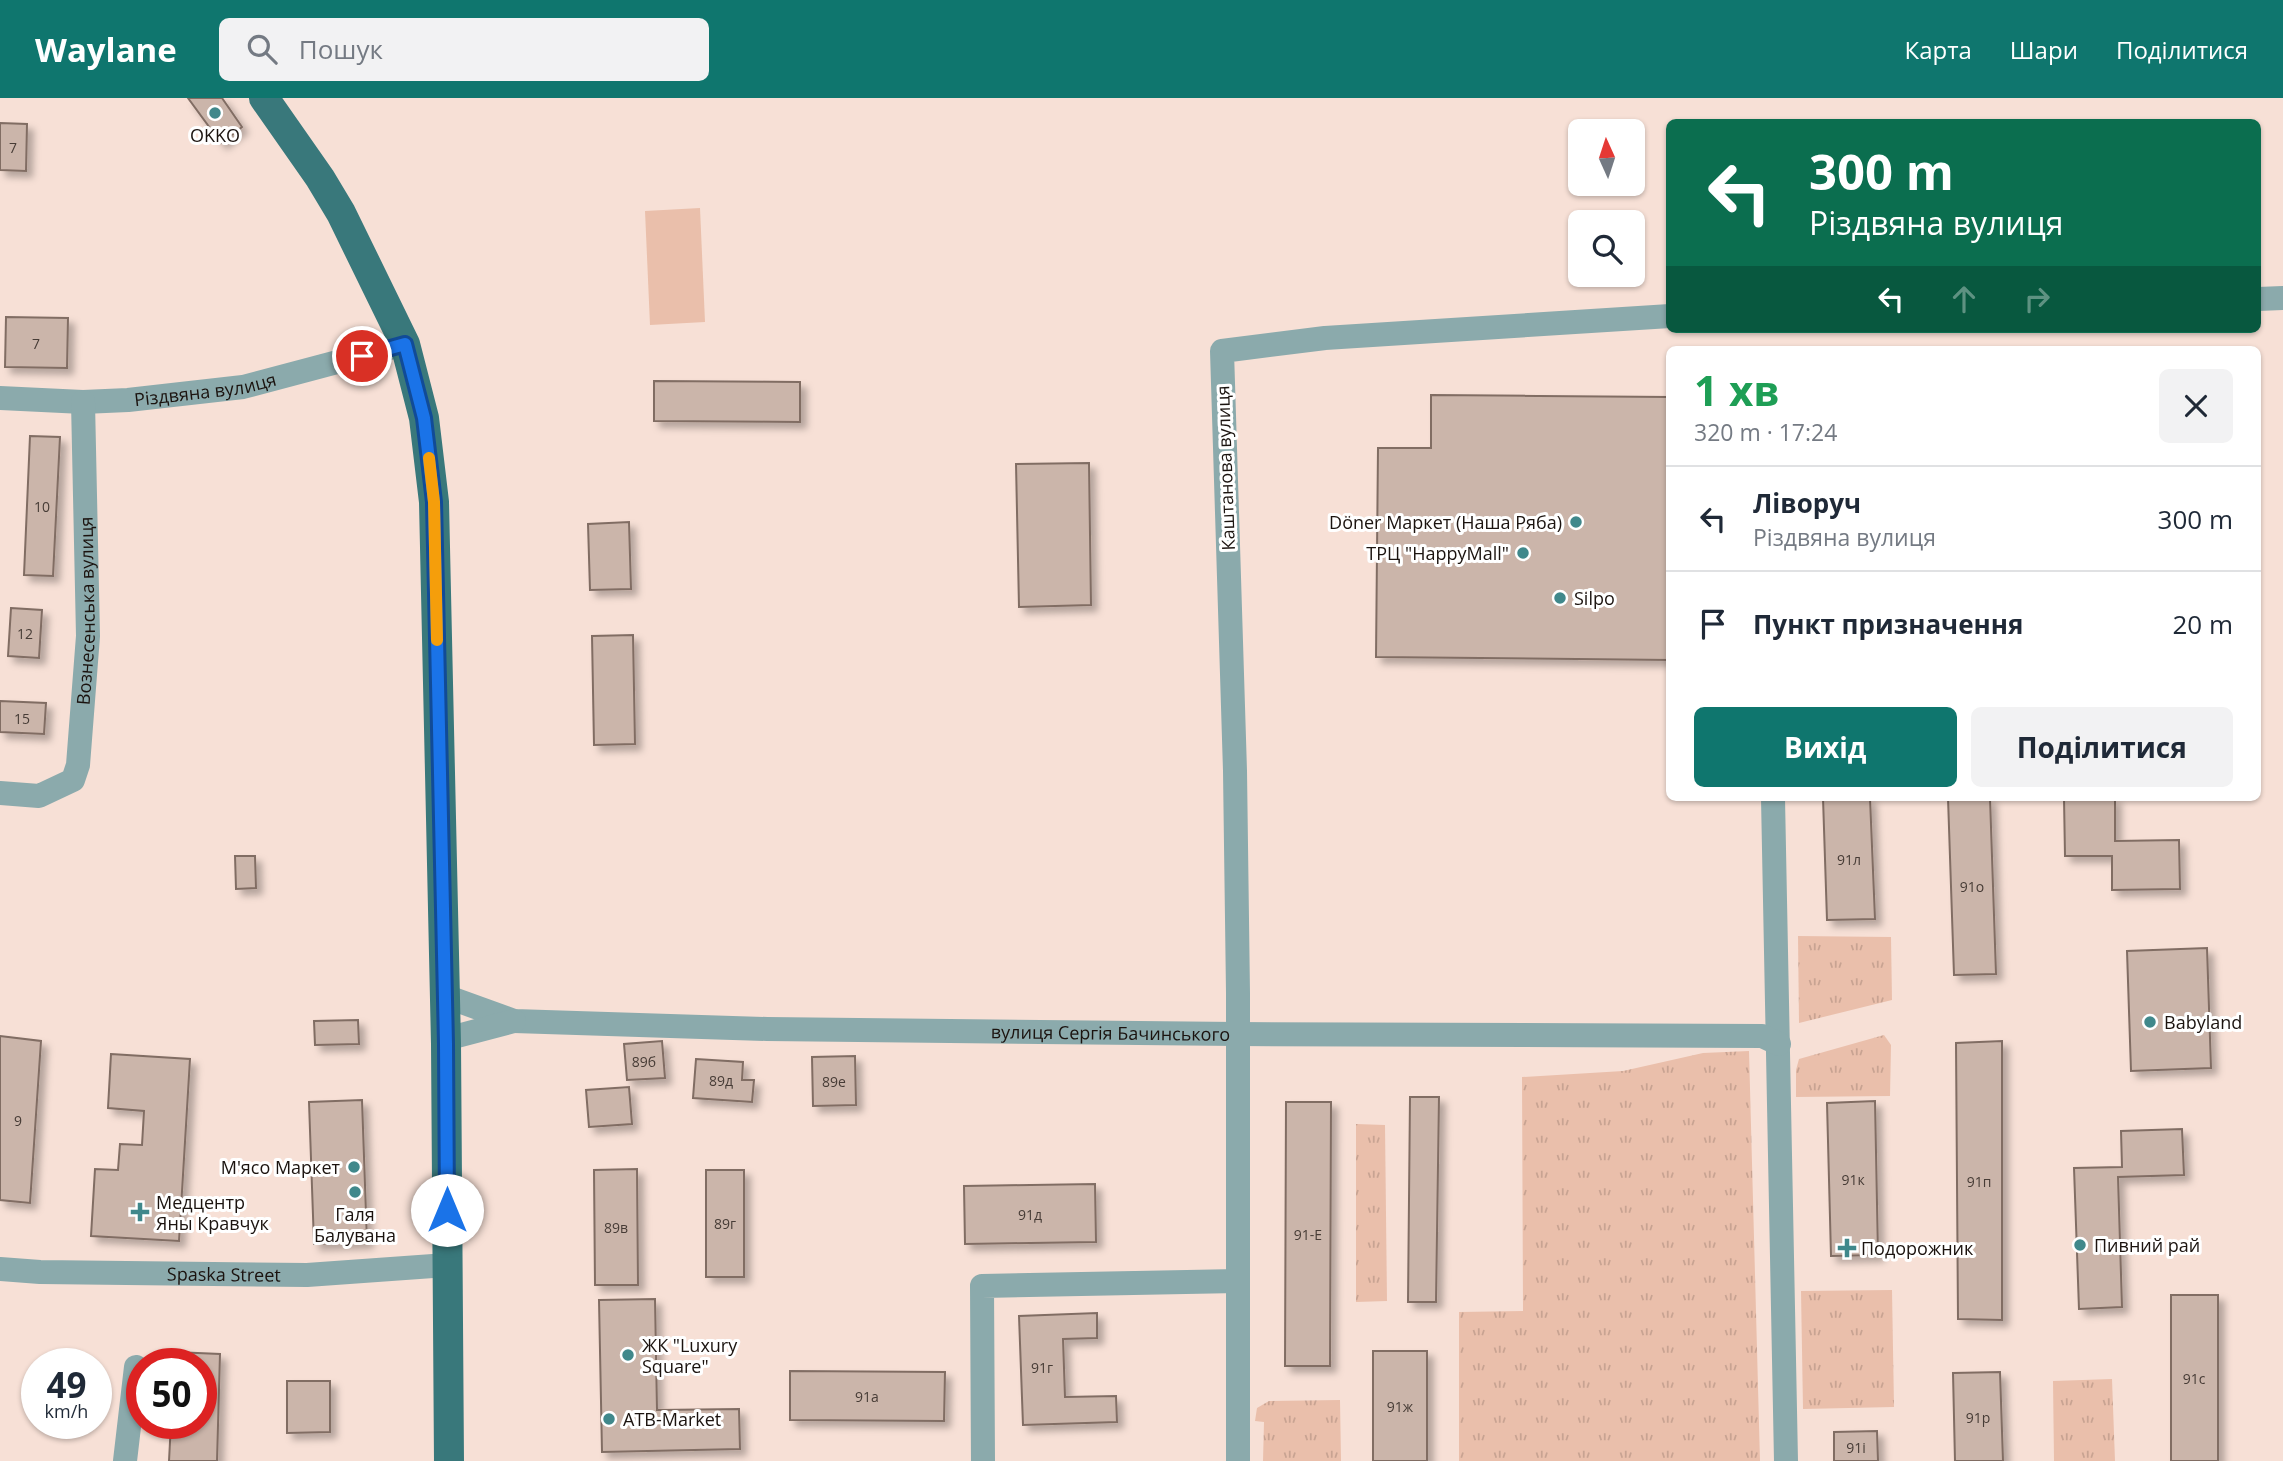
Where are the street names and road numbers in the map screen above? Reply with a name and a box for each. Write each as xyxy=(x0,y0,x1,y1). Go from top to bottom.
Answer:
street label: Різдвяна вулиця xyxy=(133,367,279,411)
street label: Каштанова вулиця xyxy=(1210,385,1240,551)
street label: Вознесенська вулиця xyxy=(71,516,100,706)
street label: вулиця Сергія Бачинського xyxy=(991,1019,1230,1046)
street label: Spaska Street xyxy=(167,1261,281,1287)

